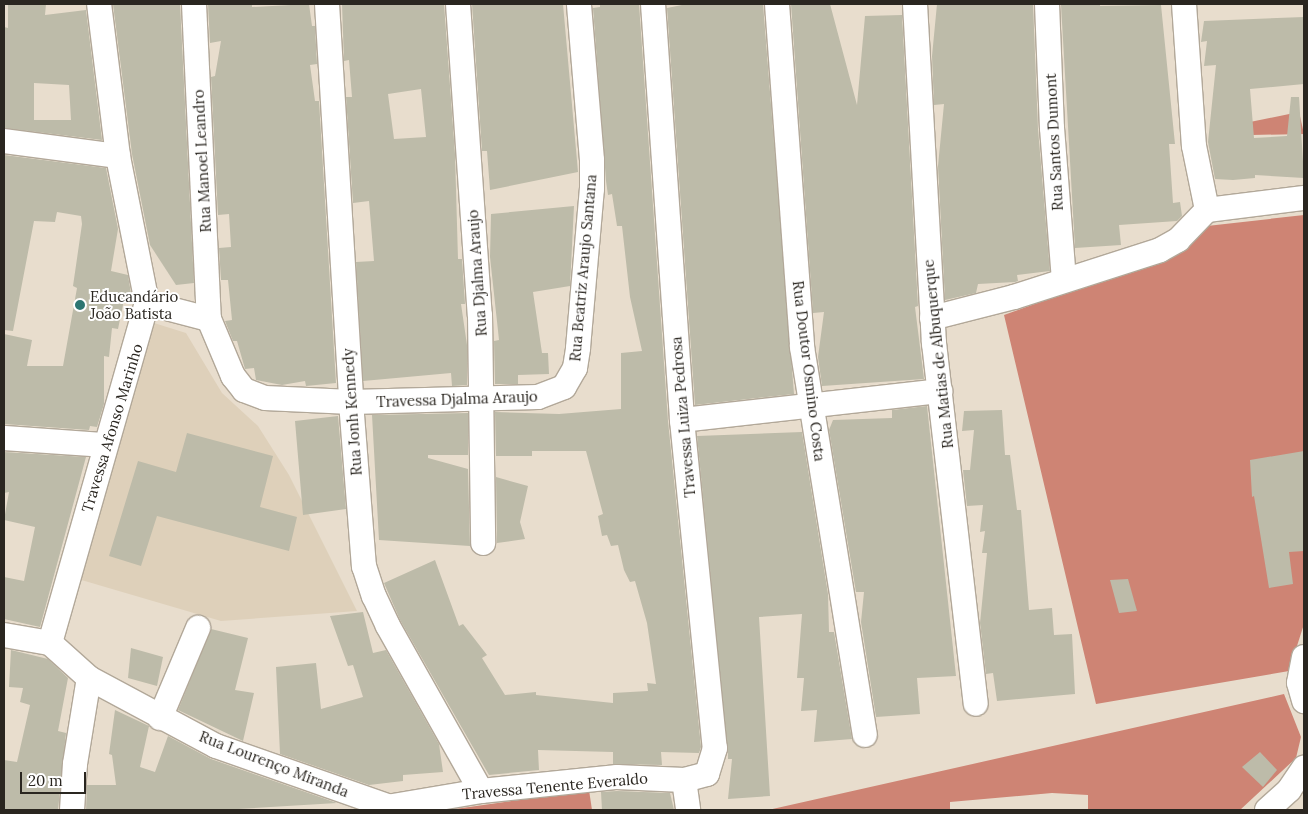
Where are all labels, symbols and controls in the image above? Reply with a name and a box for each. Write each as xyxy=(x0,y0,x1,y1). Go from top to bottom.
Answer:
street label: Rua Santos Dumont xyxy=(1041,73,1067,211)
street label: Rua Manoel Leandro xyxy=(189,89,215,233)
street label: Rua Beatriz Araujo Santana xyxy=(566,174,600,362)
street label: Rua Djalma Araujo xyxy=(464,209,490,337)
street label: Rua Matias de Albuquerque xyxy=(919,259,957,449)
street label: Rua Doutor Osmino Costa xyxy=(789,280,829,462)
place label: Educandário João Batista xyxy=(90,287,178,322)
marker: Educandário João Batista xyxy=(74,299,86,311)
street label: Travessa Luiza Pedrosa xyxy=(667,336,699,498)
street label: Travessa Afonso Marinho xyxy=(78,341,146,515)
street label: Rua Jonh Kennedy xyxy=(339,348,365,476)
street label: Travessa Djalma Araujo xyxy=(376,387,538,411)
street label: Rua Lourenço Miranda xyxy=(197,727,351,801)
scale bar xyxy=(22,762,89,794)
street label: Travessa Tenente Everaldo xyxy=(461,769,649,803)
text: 20 m xyxy=(28,771,63,790)

